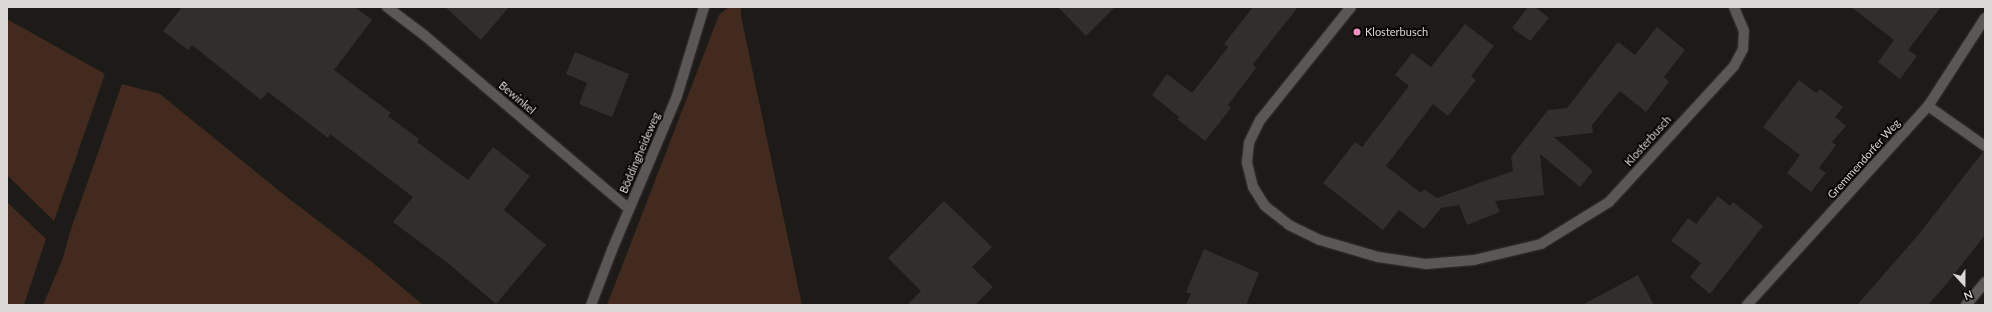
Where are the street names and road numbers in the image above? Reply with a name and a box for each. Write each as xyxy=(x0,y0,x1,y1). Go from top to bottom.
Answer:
street label: Bewinkel xyxy=(496,79,538,117)
street label: Böddingheideweg xyxy=(617,111,663,195)
street label: Klosterbusch xyxy=(1622,113,1674,169)
street label: Gremmendorfer Weg xyxy=(1825,116,1903,202)

